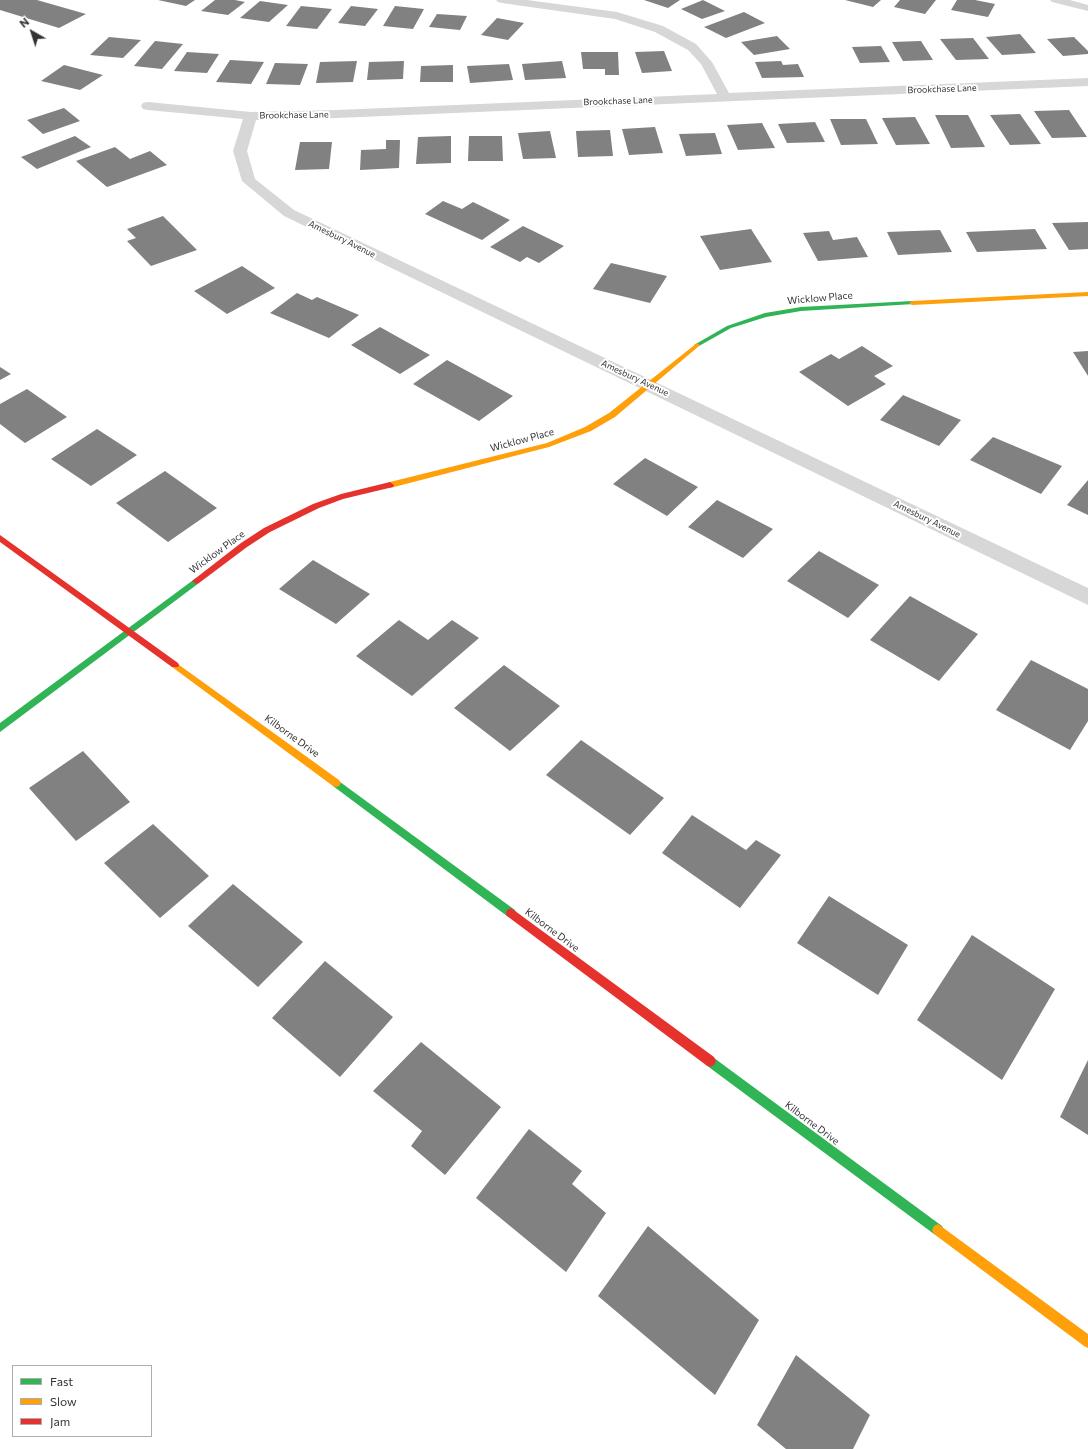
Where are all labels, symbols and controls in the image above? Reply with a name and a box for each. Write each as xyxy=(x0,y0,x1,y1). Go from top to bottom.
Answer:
north arrow xyxy=(12,12,52,52)
text: N xyxy=(17,15,31,30)
street label: Brookchase Lane xyxy=(907,82,977,96)
street label: Brookchase Lane xyxy=(583,94,653,108)
street label: Brookchase Lane xyxy=(259,109,329,121)
street label: Amesbury Avenue xyxy=(307,218,377,260)
street label: Wicklow Place xyxy=(787,289,853,307)
street label: Amesbury Avenue xyxy=(600,358,670,398)
street label: Wicklow Place xyxy=(489,426,555,454)
street label: Amesbury Avenue xyxy=(892,498,962,540)
street label: Wicklow Place xyxy=(187,528,247,576)
street label: Kilborne Drive xyxy=(262,712,322,760)
street label: Kilborne Drive xyxy=(523,906,581,954)
street label: Kilborne Drive xyxy=(783,1099,841,1147)
legend xyxy=(12,1365,152,1437)
text: Fast xyxy=(50,1374,73,1388)
text: Slow xyxy=(50,1394,77,1408)
text: Jam xyxy=(50,1414,70,1428)

